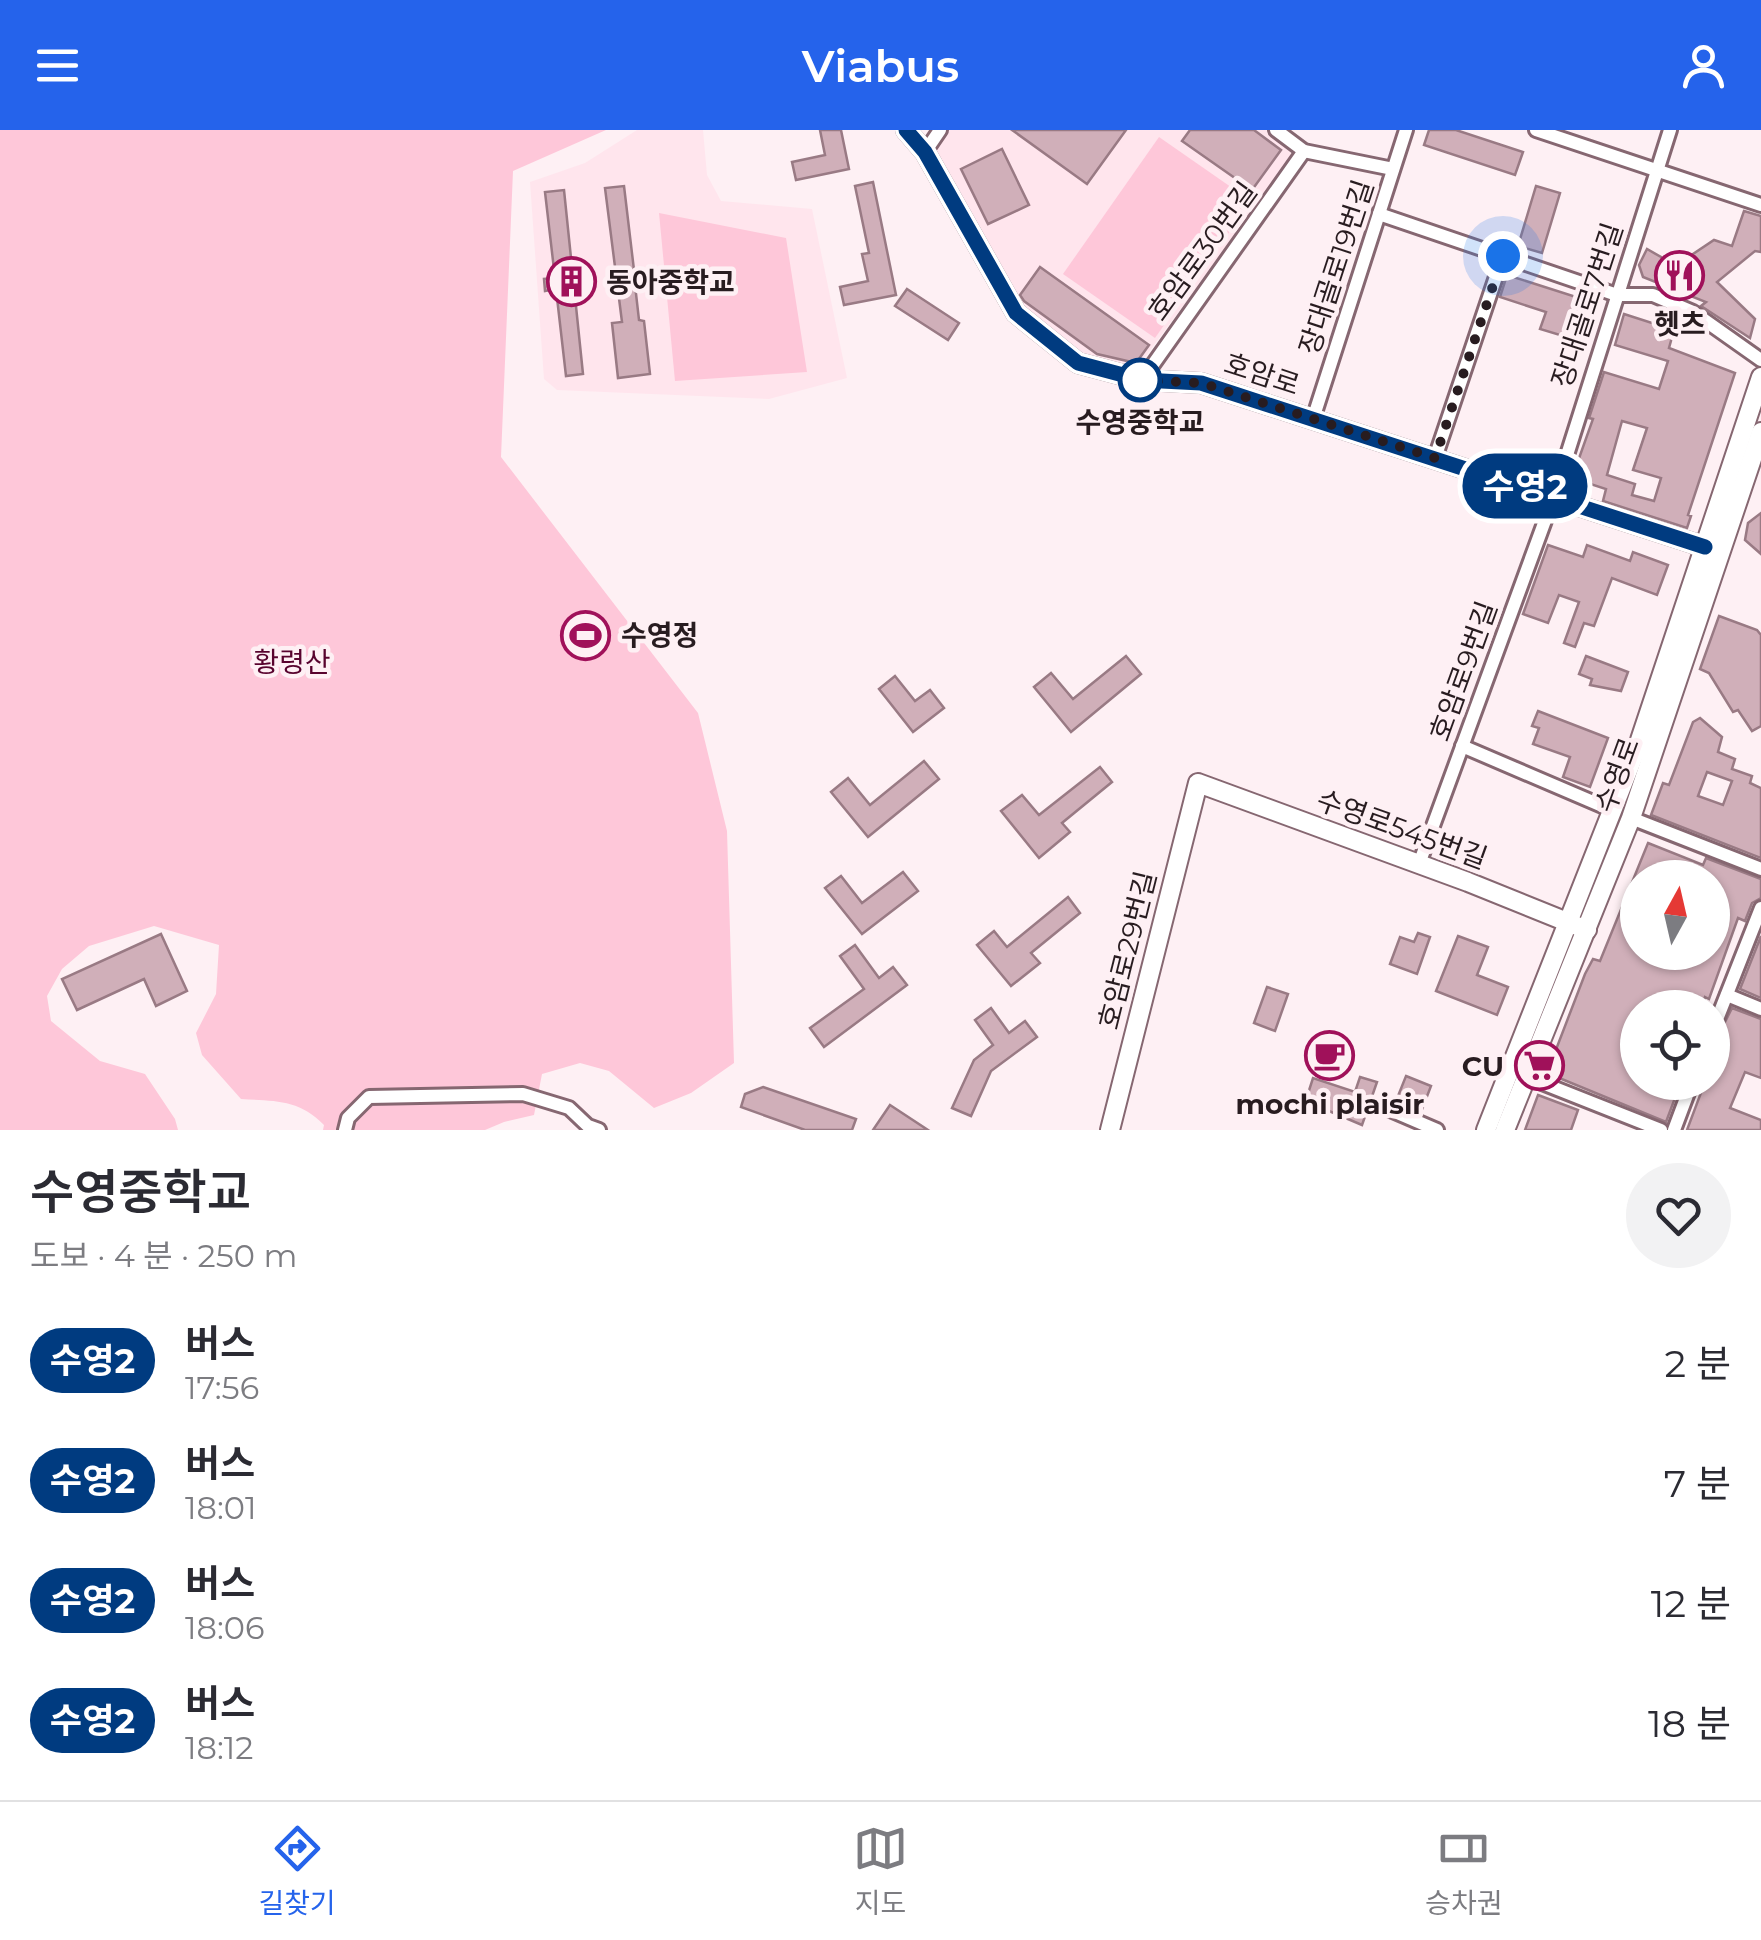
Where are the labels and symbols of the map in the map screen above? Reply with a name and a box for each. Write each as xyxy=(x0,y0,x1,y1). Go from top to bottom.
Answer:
street label: 호암로30번길 xyxy=(1140,175,1264,327)
street label: 장대골로19번길 xyxy=(1292,175,1380,359)
street label: 장대골로7번길 xyxy=(1544,218,1630,392)
your location xyxy=(1478,231,1528,281)
restaurant icon: 헷츠 xyxy=(1654,250,1706,302)
building icon: 동아중학교 xyxy=(545,256,597,308)
place label: 동아중학교 xyxy=(606,265,735,299)
place label: 헷츠 xyxy=(1654,307,1706,341)
street label: 호암로 xyxy=(1220,346,1304,402)
marker: 수영중학교 xyxy=(1119,359,1161,401)
place label: 수영중학교 xyxy=(1076,405,1204,439)
line badge: 수영2 xyxy=(1468,454,1582,518)
street label: 호암로9번길 xyxy=(1422,597,1504,745)
sports icon: 수영정 xyxy=(560,609,612,661)
place label: 수영정 xyxy=(621,618,698,652)
park label: 황령산 xyxy=(253,645,331,679)
street label: 수영로 xyxy=(1588,733,1646,817)
street label: 수영로545번길 xyxy=(1312,782,1492,876)
north arrow xyxy=(1620,860,1730,970)
street label: 호암로29번길 xyxy=(1091,867,1163,1033)
cafe icon: mochi plaisir xyxy=(1304,1030,1356,1082)
supermarket icon: CU xyxy=(1513,1040,1565,1092)
place label: CU xyxy=(1462,1049,1504,1083)
place label: mochi plaisir xyxy=(1236,1087,1424,1121)

